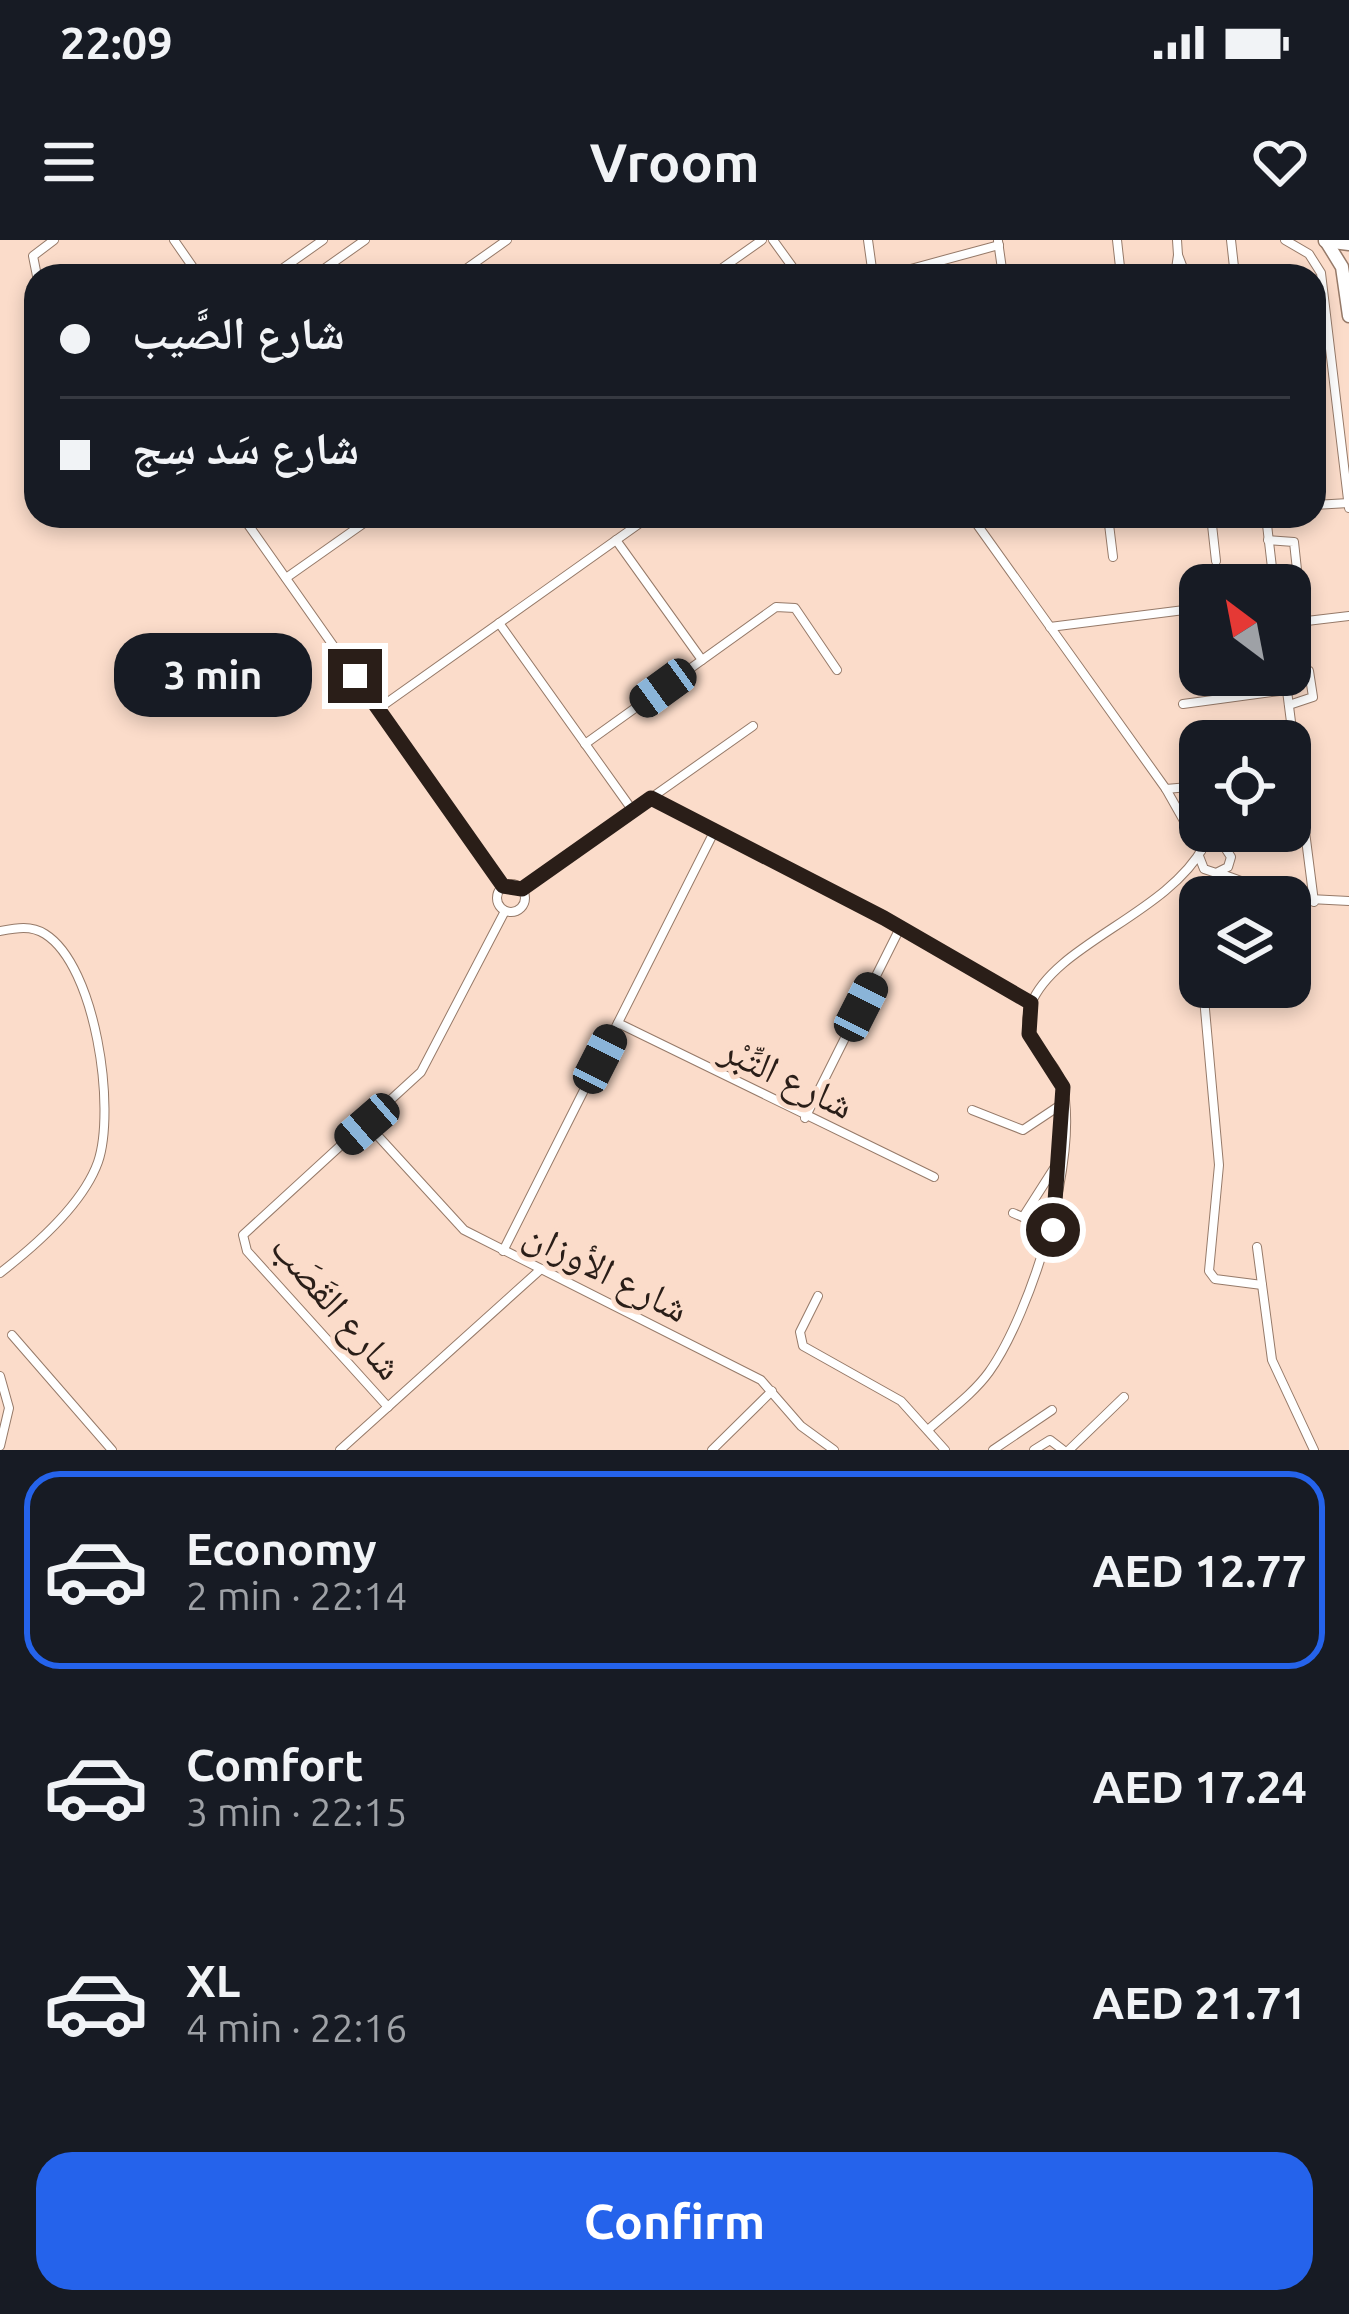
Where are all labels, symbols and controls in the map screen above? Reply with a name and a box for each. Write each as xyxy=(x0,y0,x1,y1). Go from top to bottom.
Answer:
text: 22:09 xyxy=(60,17,173,68)
icon: menu xyxy=(36,129,102,195)
icon: heart xyxy=(1247,129,1313,195)
text: Vroom xyxy=(590,132,759,192)
text: شارع الصَّيب xyxy=(132,307,345,358)
text: شارع سَد سِج xyxy=(132,422,359,473)
north arrow xyxy=(1179,564,1311,696)
map controls xyxy=(1179,564,1311,1008)
callout: 3 min xyxy=(115,634,313,718)
route end xyxy=(328,649,382,703)
car xyxy=(623,652,703,724)
text: 3 min xyxy=(164,653,262,696)
button: locate xyxy=(1179,720,1311,852)
button: layers xyxy=(1179,876,1311,1008)
car xyxy=(829,967,893,1047)
car xyxy=(568,1019,632,1099)
street label: شارع التِّبْر xyxy=(712,1025,861,1130)
car xyxy=(328,1087,406,1161)
route start xyxy=(1026,1203,1080,1257)
street label: شارع الأوزان xyxy=(516,1210,696,1333)
street label: شارع القَصَب xyxy=(260,1225,413,1390)
icon: car xyxy=(42,1516,150,1624)
text: Economy xyxy=(186,1523,377,1574)
text: AED 12.77 xyxy=(1093,1545,1307,1596)
text: 2 min · 22:14 xyxy=(186,1574,407,1617)
icon: car xyxy=(42,1732,150,1840)
text: Comfort xyxy=(186,1739,363,1790)
text: AED 17.24 xyxy=(1093,1761,1307,1812)
text: 3 min · 22:15 xyxy=(186,1790,407,1833)
icon: car xyxy=(42,1948,150,2056)
text: XL xyxy=(186,1955,240,2006)
text: AED 21.71 xyxy=(1093,1977,1307,2028)
text: 4 min · 22:16 xyxy=(186,2006,407,2049)
button: Confirm xyxy=(36,2152,1313,2290)

